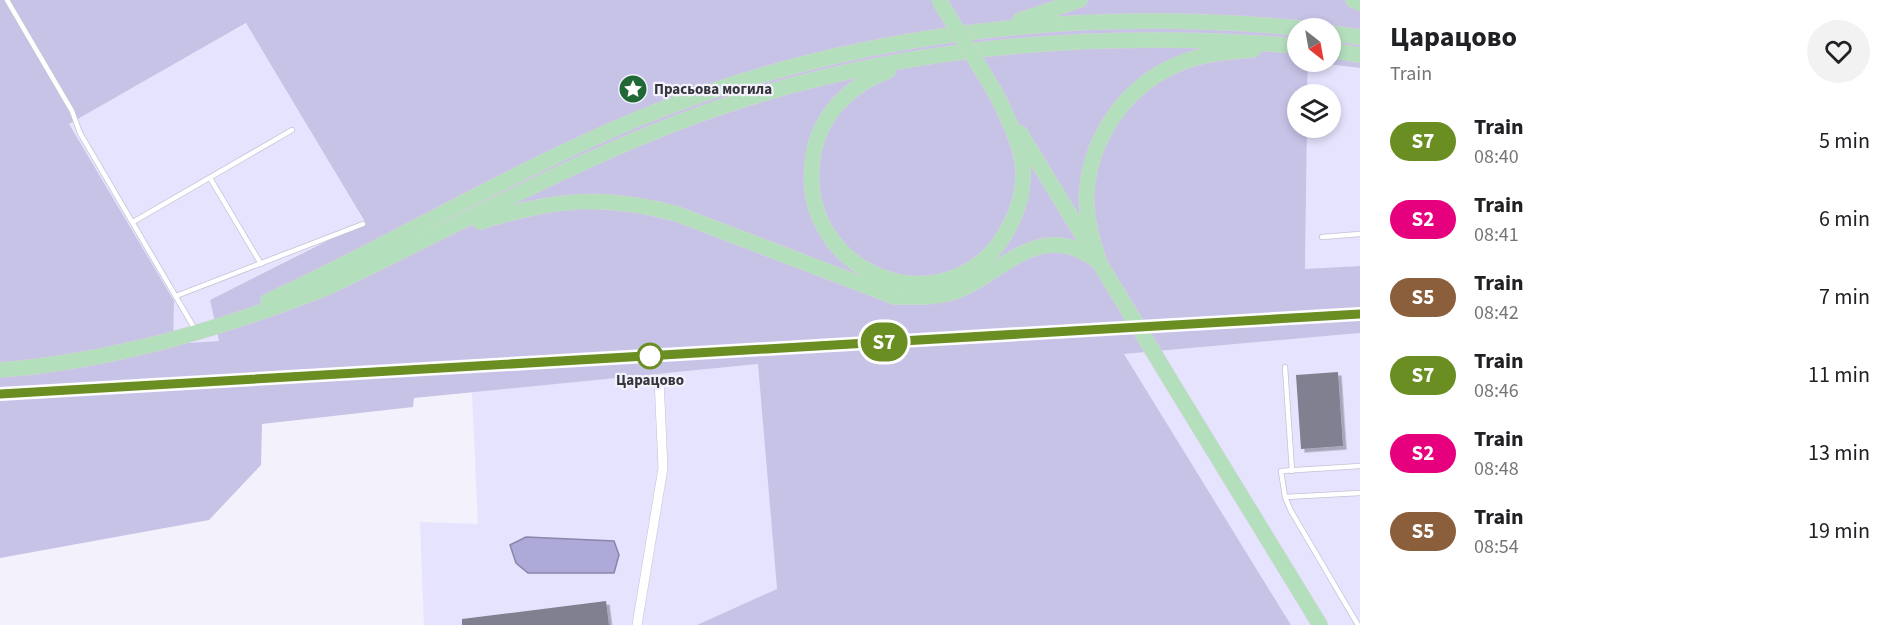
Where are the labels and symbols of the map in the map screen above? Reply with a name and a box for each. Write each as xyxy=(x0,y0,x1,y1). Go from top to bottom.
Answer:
north arrow xyxy=(1287,18,1341,72)
place icon: Прасьова могила xyxy=(617,73,649,105)
place label: Прасьова могила xyxy=(654,79,772,100)
line badge: S7 xyxy=(857,322,911,362)
marker: Царацово xyxy=(637,343,663,369)
place label: Царацово xyxy=(616,370,684,391)

